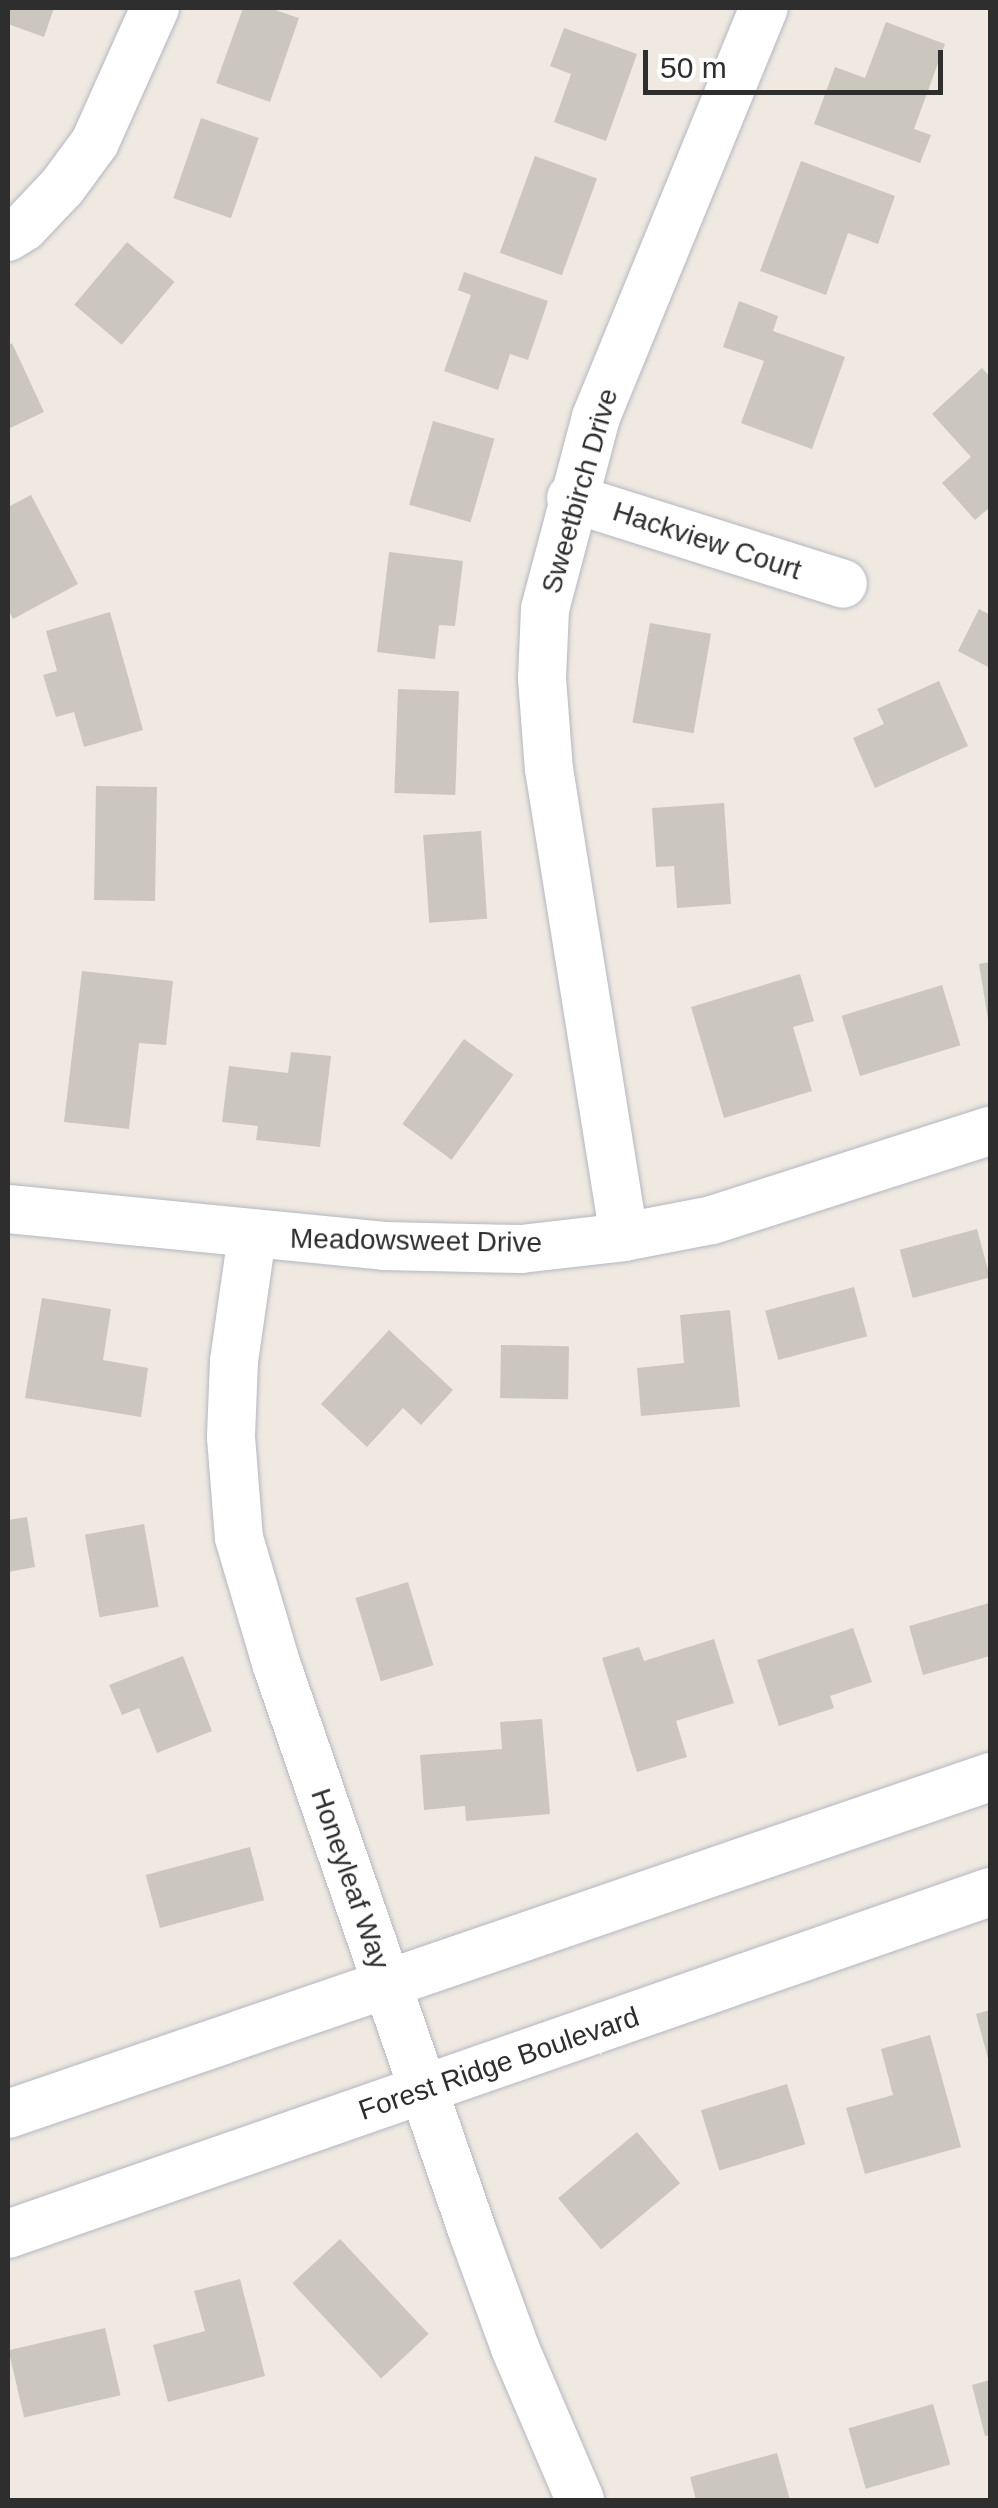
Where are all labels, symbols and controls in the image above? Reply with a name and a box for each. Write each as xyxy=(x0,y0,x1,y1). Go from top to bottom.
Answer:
scale bar xyxy=(648,30,948,92)
text: 50 m xyxy=(660,51,727,84)
street label: Sweetbirch Drive xyxy=(535,385,625,597)
street label: Hackview Court xyxy=(609,495,805,587)
street label: Meadowsweet Drive xyxy=(290,1222,542,1260)
street label: Honeyleaf Way xyxy=(303,1784,397,1974)
street label: Forest Ridge Boulevard xyxy=(354,2000,644,2128)

